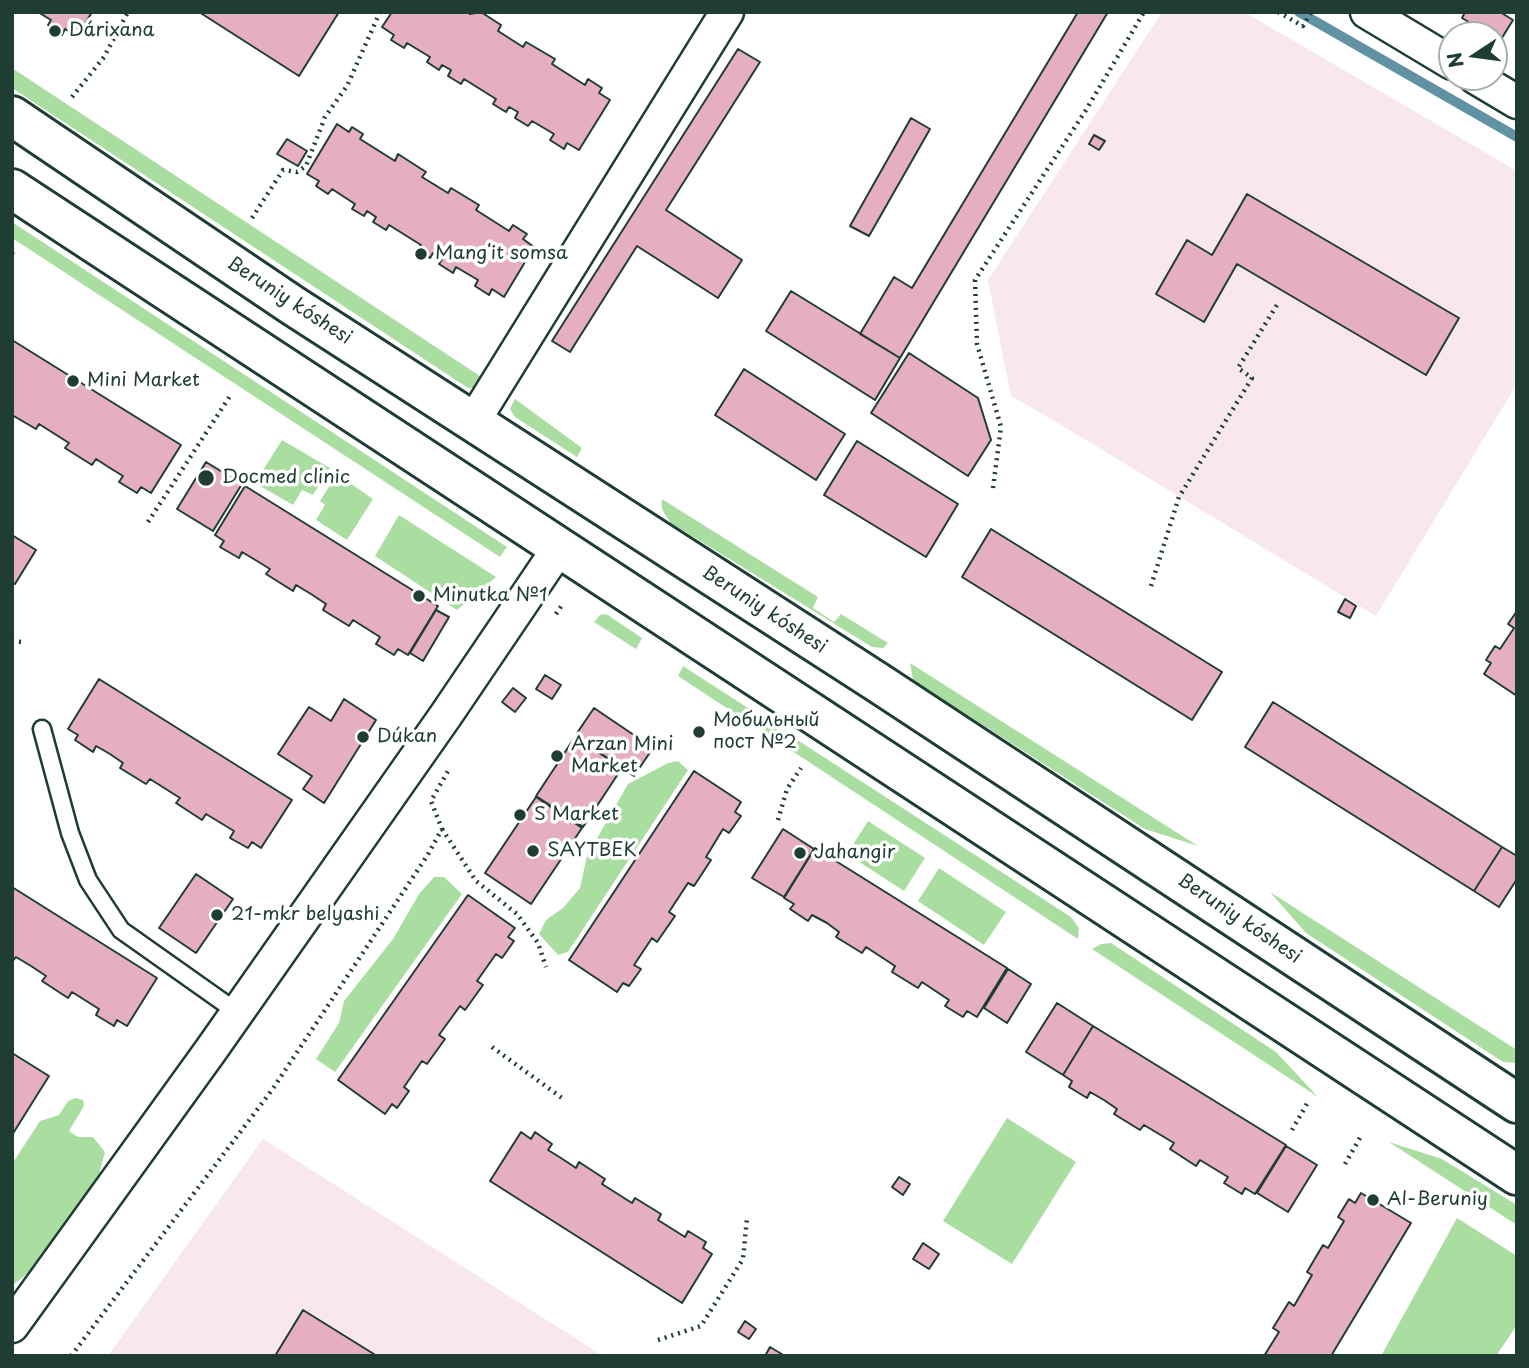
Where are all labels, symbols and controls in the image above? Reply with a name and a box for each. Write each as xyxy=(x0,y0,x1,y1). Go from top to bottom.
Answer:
place label: Dárixana xyxy=(69,20,155,42)
north arrow xyxy=(1438,21,1508,91)
marker: Dárixana xyxy=(47,23,63,39)
text: N xyxy=(1439,50,1470,71)
place label: Mangʻit somsa xyxy=(435,243,568,265)
marker: Mangʻit somsa xyxy=(413,246,429,262)
street label: Beruniy kóshesi xyxy=(222,252,356,350)
place label: Mini Market xyxy=(87,370,200,392)
marker: Mini Market xyxy=(65,373,81,389)
place label: Docmed clinic xyxy=(222,467,350,489)
marker: Docmed clinic xyxy=(196,468,216,488)
street label: Beruniy kóshesi xyxy=(697,561,831,659)
place label: Minutka №1 xyxy=(433,585,547,607)
marker: Minutka №1 xyxy=(411,588,427,604)
place label: Мобильный пост №2 xyxy=(713,710,820,754)
marker: Мобильный пост №2 xyxy=(691,724,707,740)
place label: Dúkan xyxy=(377,726,437,748)
marker: Dúkan xyxy=(355,729,371,745)
place label: Arzan Mini Market xyxy=(571,734,673,778)
marker: Arzan Mini Market xyxy=(549,748,565,764)
place label: S Market xyxy=(534,804,619,826)
marker: S Market xyxy=(512,807,528,823)
place label: SAYTBEK xyxy=(547,840,637,862)
place label: Jahangir xyxy=(814,842,895,864)
marker: SAYTBEK xyxy=(525,843,541,859)
marker: Jahangir xyxy=(792,845,808,861)
street label: Beruniy kóshesi xyxy=(1173,869,1305,969)
place label: 21-mkr belyashi xyxy=(231,904,380,926)
marker: 21-mkr belyashi xyxy=(209,907,225,923)
place label: Al-Beruniy xyxy=(1387,1189,1488,1211)
marker: Al-Beruniy xyxy=(1365,1192,1381,1208)

